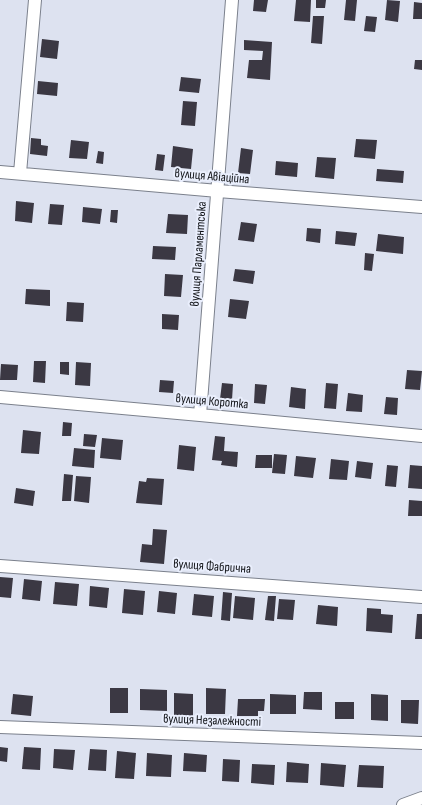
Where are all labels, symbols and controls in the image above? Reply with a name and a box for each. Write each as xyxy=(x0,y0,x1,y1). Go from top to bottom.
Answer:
street label: вулиця Авіаційна xyxy=(174,166,250,188)
street label: вулиця Парламентська xyxy=(188,201,210,307)
street label: вулиця Коротка xyxy=(175,391,249,413)
street label: вулиця Фабрична xyxy=(173,556,251,578)
street label: вулиця Незалежності xyxy=(163,711,261,731)

